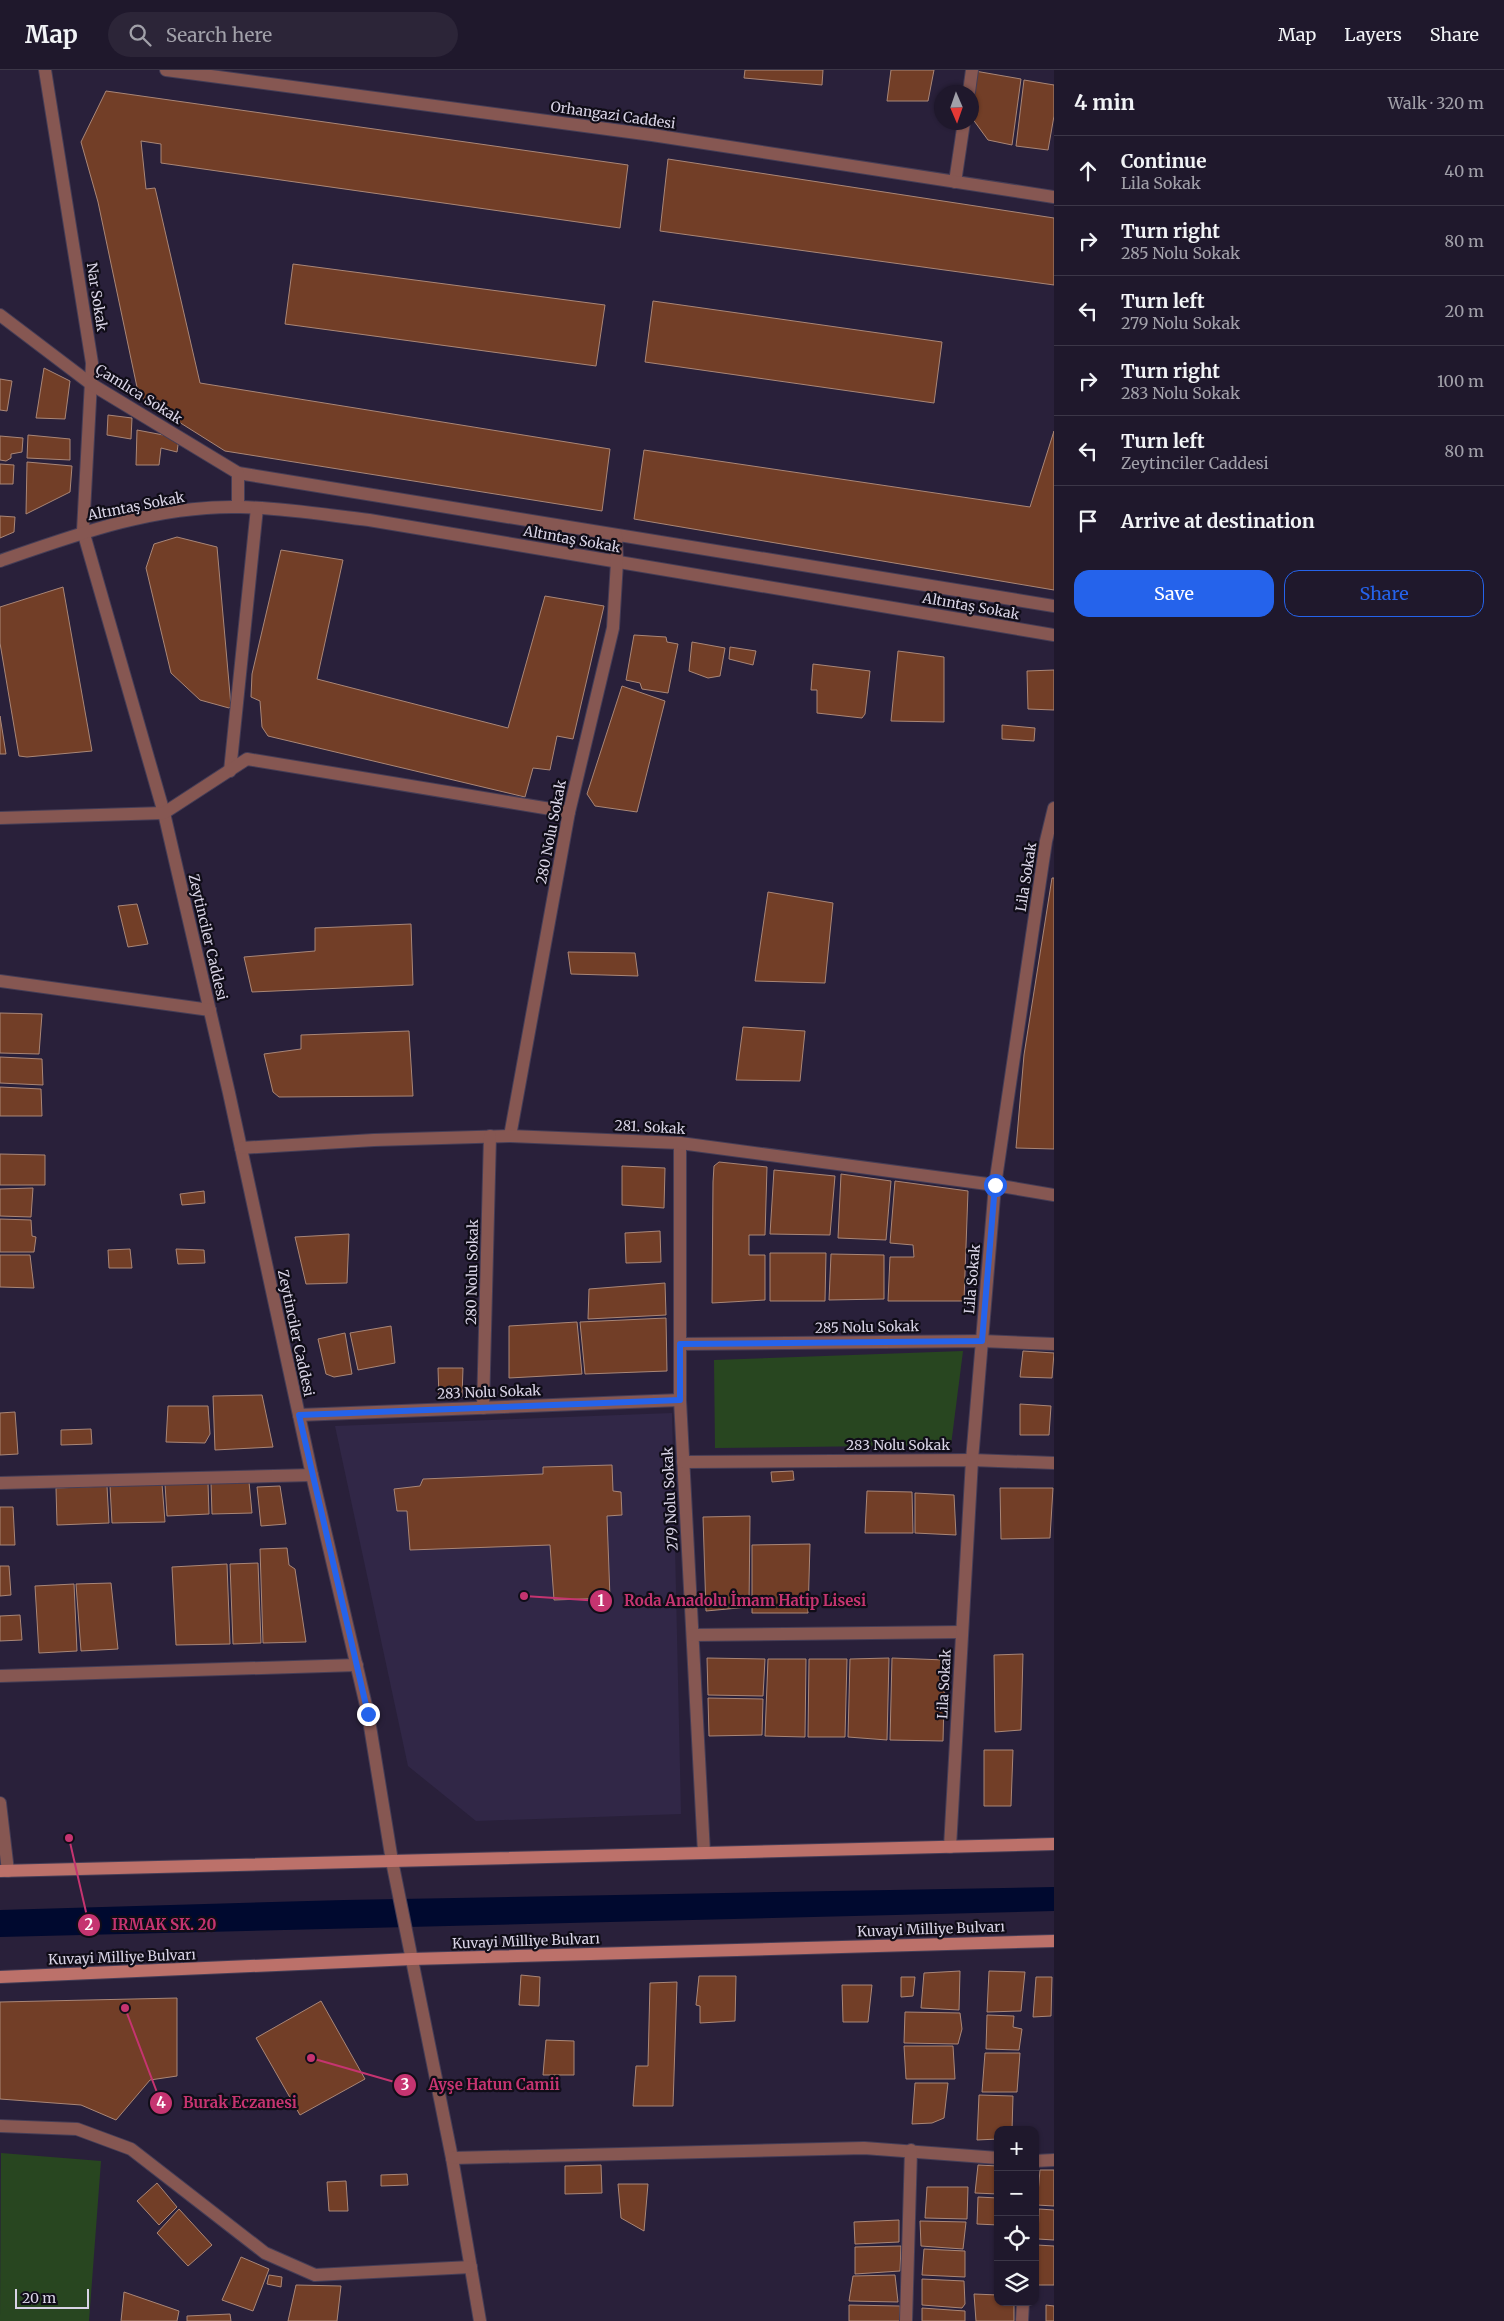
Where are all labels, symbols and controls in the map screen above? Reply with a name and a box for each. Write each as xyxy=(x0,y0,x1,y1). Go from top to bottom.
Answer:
search box xyxy=(108,12,458,57)
text: Map xyxy=(25,19,78,50)
icon: search xyxy=(126,21,154,49)
text: Search here xyxy=(166,23,272,47)
text: Map xyxy=(1278,23,1316,46)
text: Layers xyxy=(1344,23,1402,46)
text: Share xyxy=(1430,23,1479,46)
north arrow xyxy=(934,85,979,130)
text: 4 min xyxy=(1074,89,1135,116)
text: Walk · 320 m xyxy=(1388,93,1484,113)
street label: Orhangazi Caddesi xyxy=(549,97,677,133)
text: Continue xyxy=(1121,149,1207,173)
icon: ahead xyxy=(1074,157,1102,185)
text: 40 m xyxy=(1444,161,1484,181)
text: Lila Sokak xyxy=(1121,173,1201,193)
text: Turn right xyxy=(1121,219,1220,243)
icon: right xyxy=(1074,227,1102,255)
text: 80 m xyxy=(1445,231,1484,251)
text: 285 Nolu Sokak xyxy=(1121,243,1240,263)
street label: Nar Sokak xyxy=(83,261,111,333)
text: Turn left xyxy=(1121,289,1205,313)
icon: left xyxy=(1074,297,1102,325)
text: 20 m xyxy=(1445,301,1484,321)
text: 279 Nolu Sokak xyxy=(1121,313,1240,333)
text: Turn right xyxy=(1121,359,1220,383)
street label: Çamlıca Sokak xyxy=(92,360,186,428)
icon: right xyxy=(1074,367,1102,395)
text: 100 m xyxy=(1437,371,1484,391)
text: 283 Nolu Sokak xyxy=(1121,383,1240,403)
text: Turn left xyxy=(1121,429,1205,453)
icon: left xyxy=(1074,437,1102,465)
text: 80 m xyxy=(1445,441,1484,461)
text: Zeytinciler Caddesi xyxy=(1121,453,1269,473)
street label: Altıntaş Sokak xyxy=(85,488,186,524)
icon: arrive xyxy=(1074,507,1102,535)
text: Arrive at destination xyxy=(1121,509,1315,533)
street label: Altıntaş Sokak xyxy=(521,521,622,556)
button: Save xyxy=(1074,570,1274,617)
button: Share xyxy=(1284,570,1484,617)
street label: Altıntaş Sokak xyxy=(920,588,1021,623)
street label: 280 Nolu Sokak xyxy=(532,778,570,886)
street label: Lila Sokak xyxy=(1012,841,1040,913)
street label: Zeytinciler Caddesi xyxy=(185,872,231,1002)
street label: 281. Sokak xyxy=(614,1116,686,1138)
route start xyxy=(984,1174,1007,1197)
street label: 280 Nolu Sokak xyxy=(462,1219,482,1325)
street label: Lila Sokak xyxy=(960,1243,984,1315)
street label: Zeytinciler Caddesi xyxy=(274,1268,318,1399)
street label: 285 Nolu Sokak xyxy=(815,1317,919,1337)
street label: 283 Nolu Sokak xyxy=(437,1381,541,1403)
street label: 283 Nolu Sokak xyxy=(846,1436,950,1454)
street label: 279 Nolu Sokak xyxy=(658,1446,682,1552)
callout: Roda Anadolu İmam Hatip Lisesi xyxy=(589,1586,876,1616)
text: Roda Anadolu İmam Hatip Lisesi xyxy=(624,1590,866,1610)
text: 1 xyxy=(598,1591,605,1610)
street label: Lila Sokak xyxy=(933,1648,955,1719)
route end xyxy=(357,1703,380,1726)
callout: IRMAK SK. 20 xyxy=(76,1910,226,1940)
text: 2 xyxy=(85,1915,94,1934)
text: IRMAK SK. 20 xyxy=(112,1915,216,1934)
street label: Kuvayi Milliye Bulvarı xyxy=(857,1917,1006,1941)
street label: Kuvayi Milliye Bulvarı xyxy=(452,1929,601,1953)
street label: Kuvayi Milliye Bulvarı xyxy=(48,1945,197,1969)
callout: Ayşe Hatun Camii xyxy=(393,2070,569,2100)
text: 3 xyxy=(401,2075,409,2094)
text: Ayşe Hatun Camii xyxy=(427,2075,560,2094)
callout: Burak Eczanesi xyxy=(149,2088,307,2118)
text: 4 xyxy=(156,2093,166,2112)
text: Burak Eczanesi xyxy=(183,2093,297,2112)
map controls xyxy=(994,2126,1039,2306)
button: + xyxy=(994,2126,1039,2171)
button: − xyxy=(994,2171,1039,2216)
button: locate xyxy=(994,2216,1039,2261)
button: layers xyxy=(994,2261,1039,2306)
scale bar xyxy=(15,2286,89,2309)
text: 20 m xyxy=(22,2289,56,2307)

